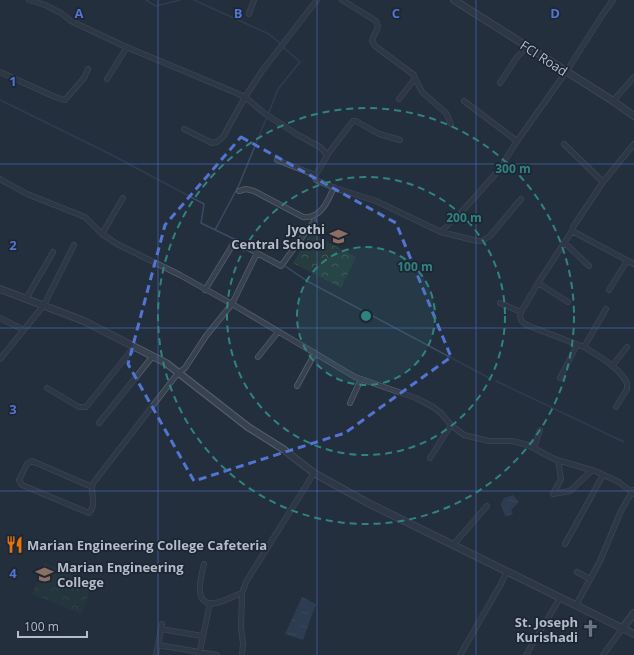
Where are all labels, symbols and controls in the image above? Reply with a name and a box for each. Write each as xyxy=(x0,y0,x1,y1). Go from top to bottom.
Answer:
text: A xyxy=(75,4,84,22)
text: B xyxy=(234,4,243,22)
text: C xyxy=(392,4,400,22)
text: D xyxy=(550,4,560,22)
street label: FCI Road xyxy=(517,36,571,80)
text: 1 xyxy=(9,72,17,90)
text: 300 m xyxy=(495,160,531,177)
text: 200 m xyxy=(446,209,482,226)
place label: Jyothi Central School xyxy=(231,220,325,253)
school or university icon: Jyothi Central School xyxy=(328,226,348,246)
text: 2 xyxy=(9,236,17,254)
text: 100 m xyxy=(397,258,433,275)
centre of rings xyxy=(359,309,373,323)
text: 3 xyxy=(9,400,17,418)
restaurant icon: Marian Engineering College Cafeteria xyxy=(4,535,24,555)
place label: Marian Engineering College Cafeteria xyxy=(27,536,267,554)
place label: Marian Engineering College xyxy=(57,558,184,591)
text: 4 xyxy=(9,564,17,582)
school or university icon: Marian Engineering College xyxy=(34,564,54,584)
scale bar xyxy=(18,613,87,639)
place label: St. Joseph Kurishadi xyxy=(515,613,578,646)
text: 100 m xyxy=(24,618,59,635)
church icon: St. Joseph Kurishadi xyxy=(581,619,601,639)

